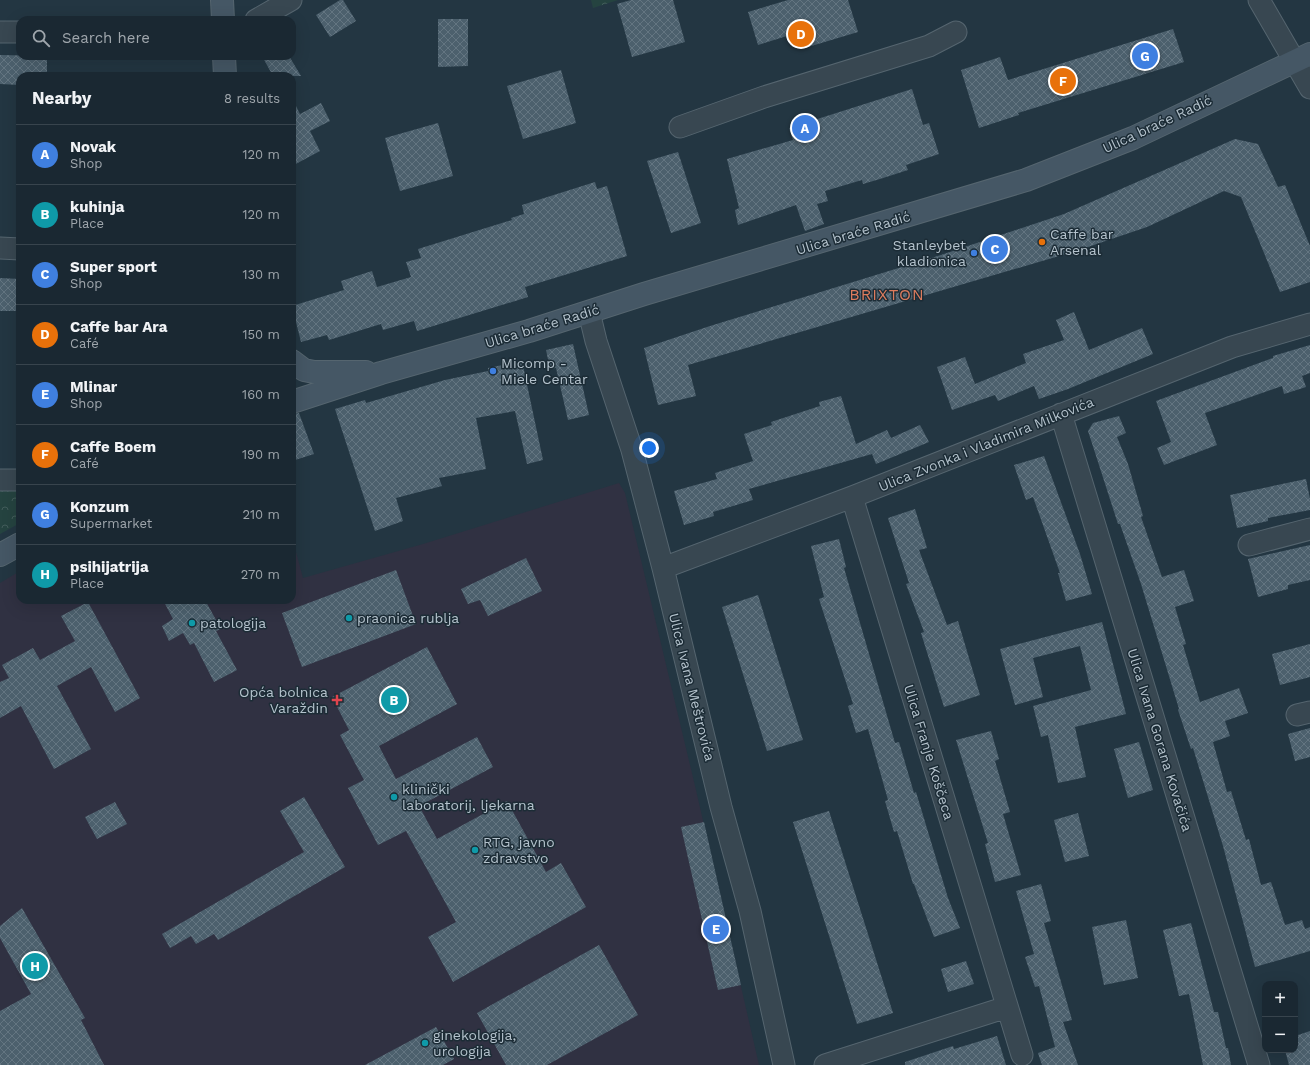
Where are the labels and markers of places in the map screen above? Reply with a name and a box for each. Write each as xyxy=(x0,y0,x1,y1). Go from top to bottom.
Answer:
pin: D xyxy=(788,19,814,49)
pin: G xyxy=(1132,41,1158,71)
pin: F xyxy=(1050,66,1076,96)
pin: A xyxy=(792,113,818,143)
place label: Caffe bar Arsenal xyxy=(1050,226,1114,258)
pin: C xyxy=(982,234,1008,264)
place label: Stanleybet kladionica xyxy=(893,237,966,269)
marker: Caffe bar Arsenal xyxy=(1037,237,1047,247)
marker: Stanleybet kladionica xyxy=(969,248,979,258)
place label: Micomp - Miele Centar xyxy=(501,355,588,387)
marker: Micomp - Miele Centar xyxy=(488,366,498,376)
place label: praonica rublja xyxy=(357,610,459,626)
marker: praonica rublja xyxy=(344,613,354,623)
place label: patologija xyxy=(200,615,266,631)
marker: patologija xyxy=(187,618,197,628)
place label: Opća bolnica Varaždin xyxy=(239,684,328,716)
pin: B xyxy=(381,685,407,715)
marker: Opća bolnica Varaždin xyxy=(331,694,343,706)
place label: klinički laboratorij, ljekarna xyxy=(402,781,535,813)
marker: klinički laboratorij, ljekarna xyxy=(389,792,399,802)
place label: RTG, javno zdravstvo xyxy=(483,834,555,866)
marker: RTG, javno zdravstvo xyxy=(470,845,480,855)
pin: E xyxy=(703,914,729,944)
pin: H xyxy=(22,951,48,981)
place label: ginekologija, urologija xyxy=(433,1027,516,1059)
marker: ginekologija, urologija xyxy=(420,1038,430,1048)

